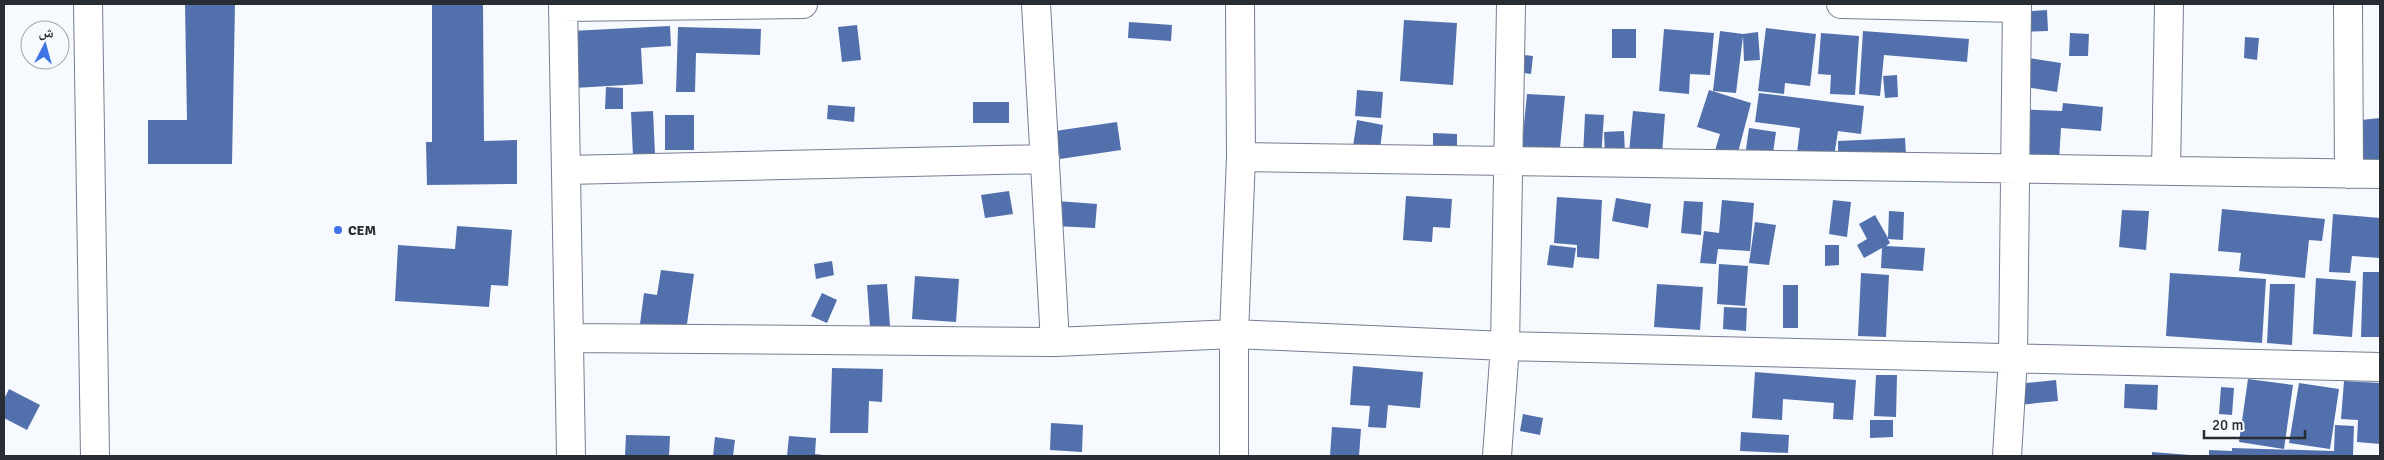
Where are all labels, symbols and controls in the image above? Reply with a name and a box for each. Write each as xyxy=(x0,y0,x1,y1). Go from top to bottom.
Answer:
north arrow xyxy=(20,20,70,70)
text: ش xyxy=(38,23,55,42)
place label: CEM xyxy=(348,222,376,239)
marker: CEM xyxy=(332,224,344,236)
scale bar xyxy=(2204,408,2305,440)
text: 20 m xyxy=(2212,416,2243,434)

